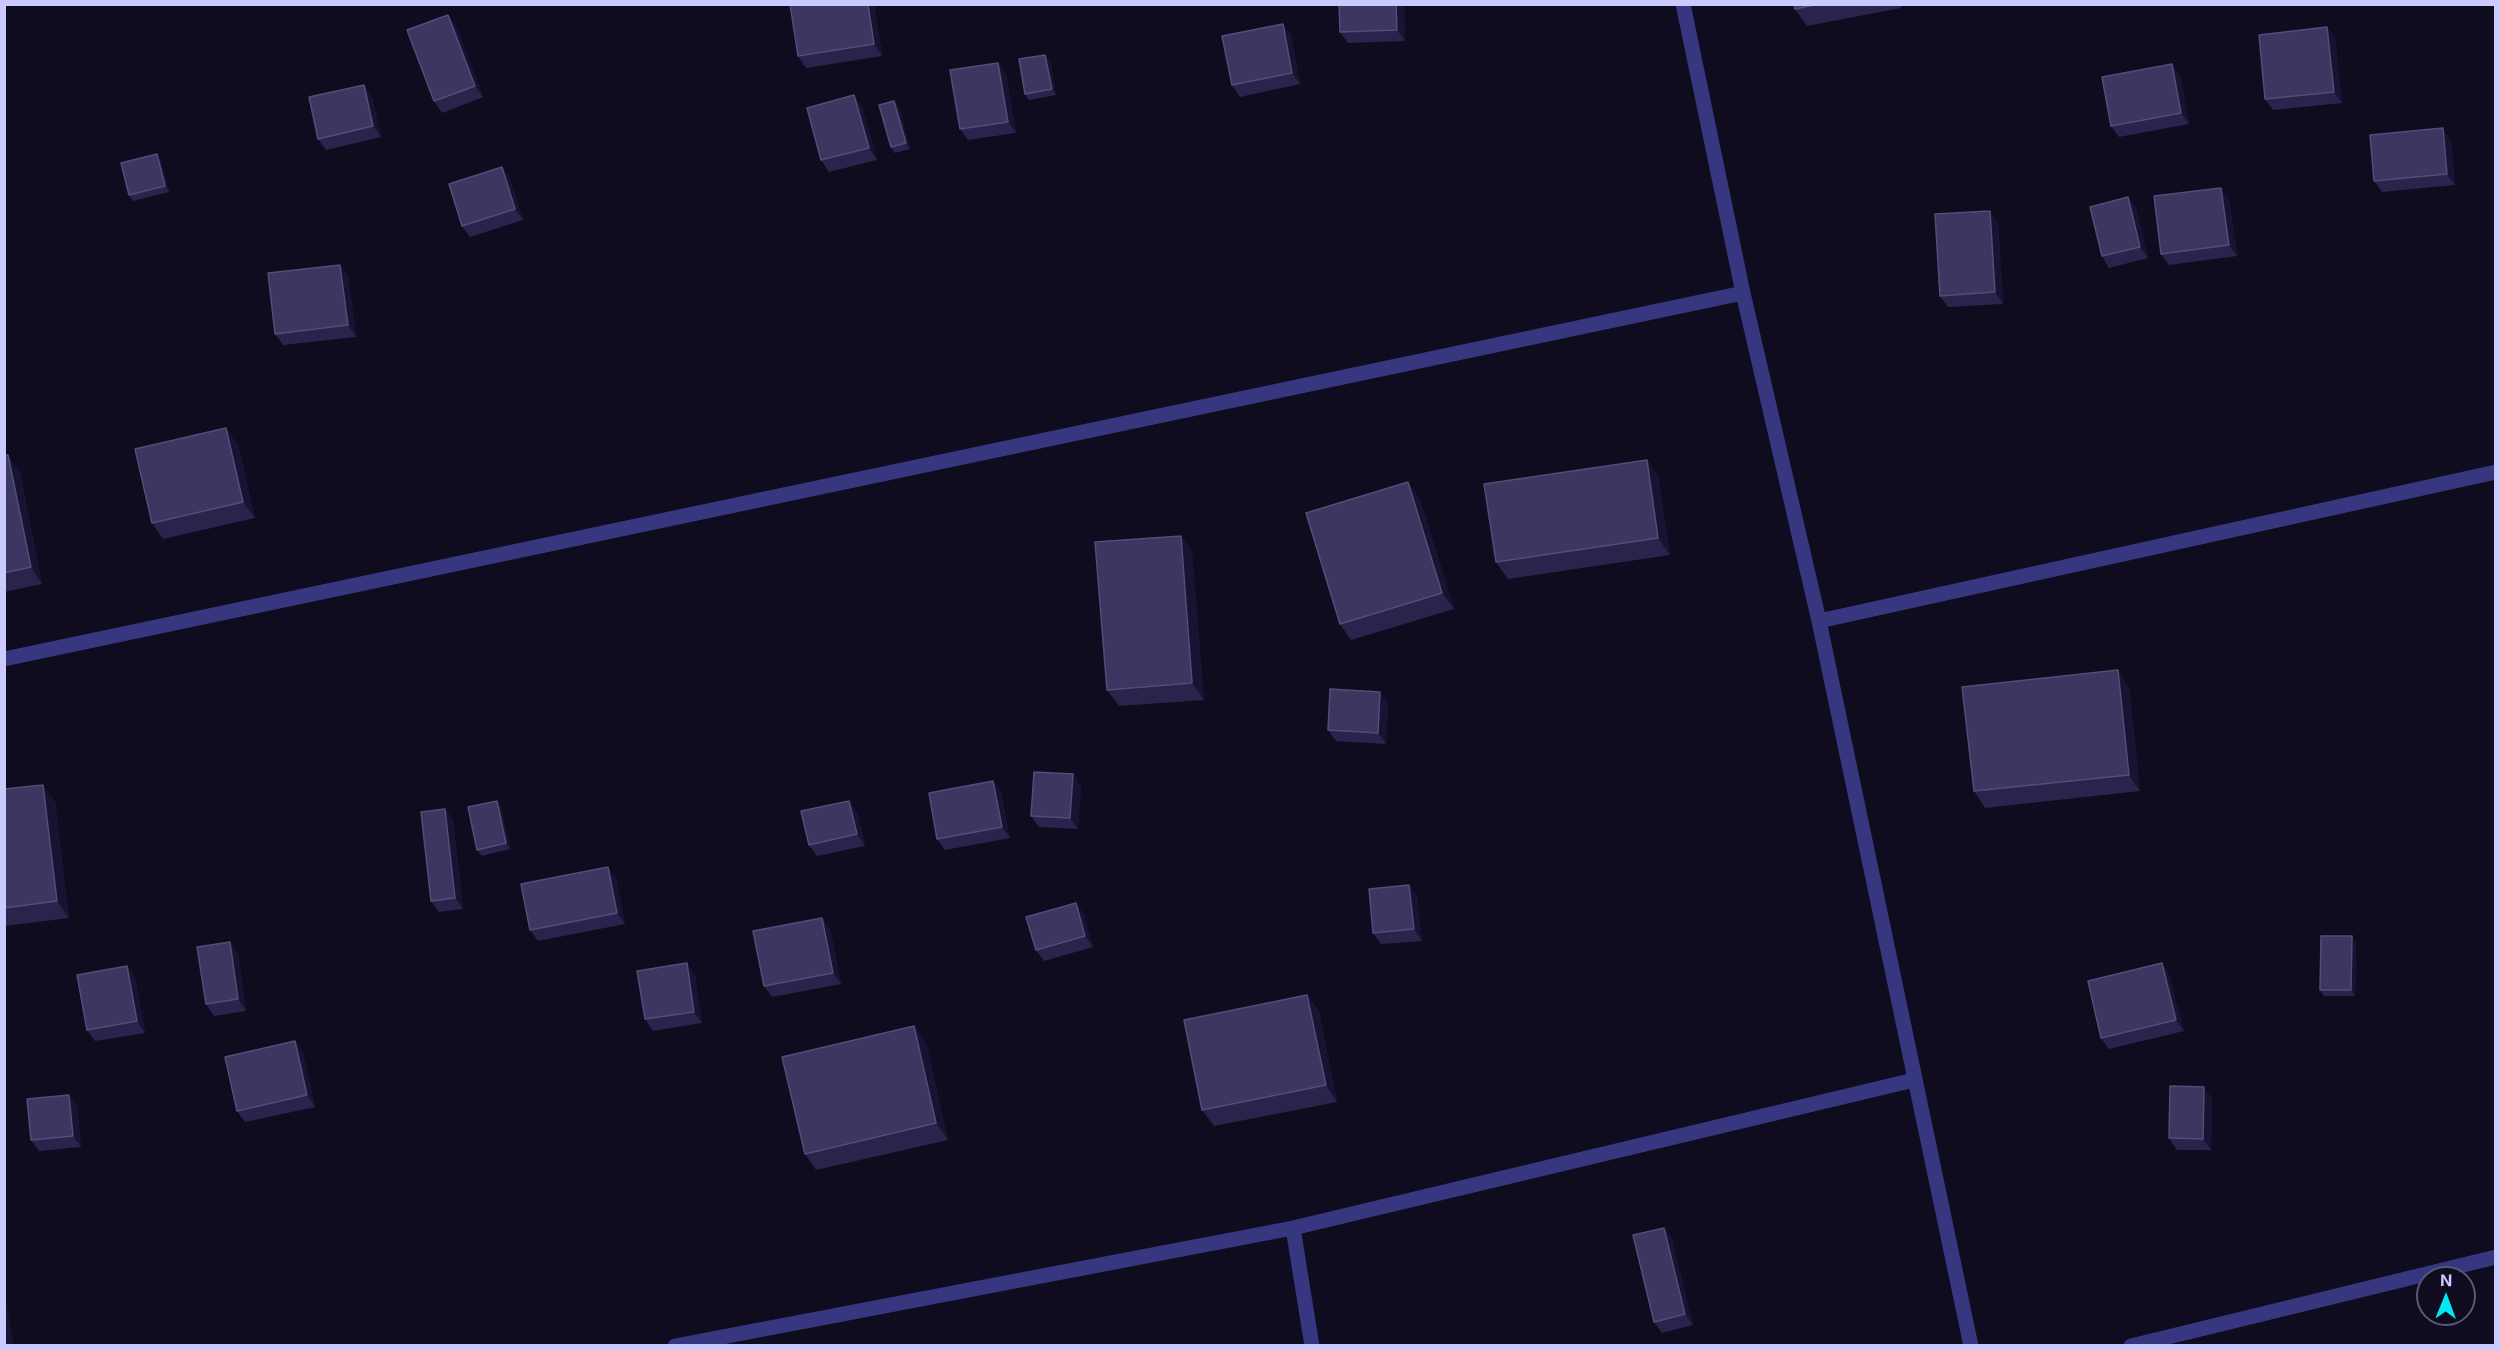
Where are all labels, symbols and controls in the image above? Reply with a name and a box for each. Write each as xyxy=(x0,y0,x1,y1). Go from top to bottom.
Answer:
north arrow xyxy=(2416,1266,2476,1326)
text: N xyxy=(2440,1270,2453,1290)

